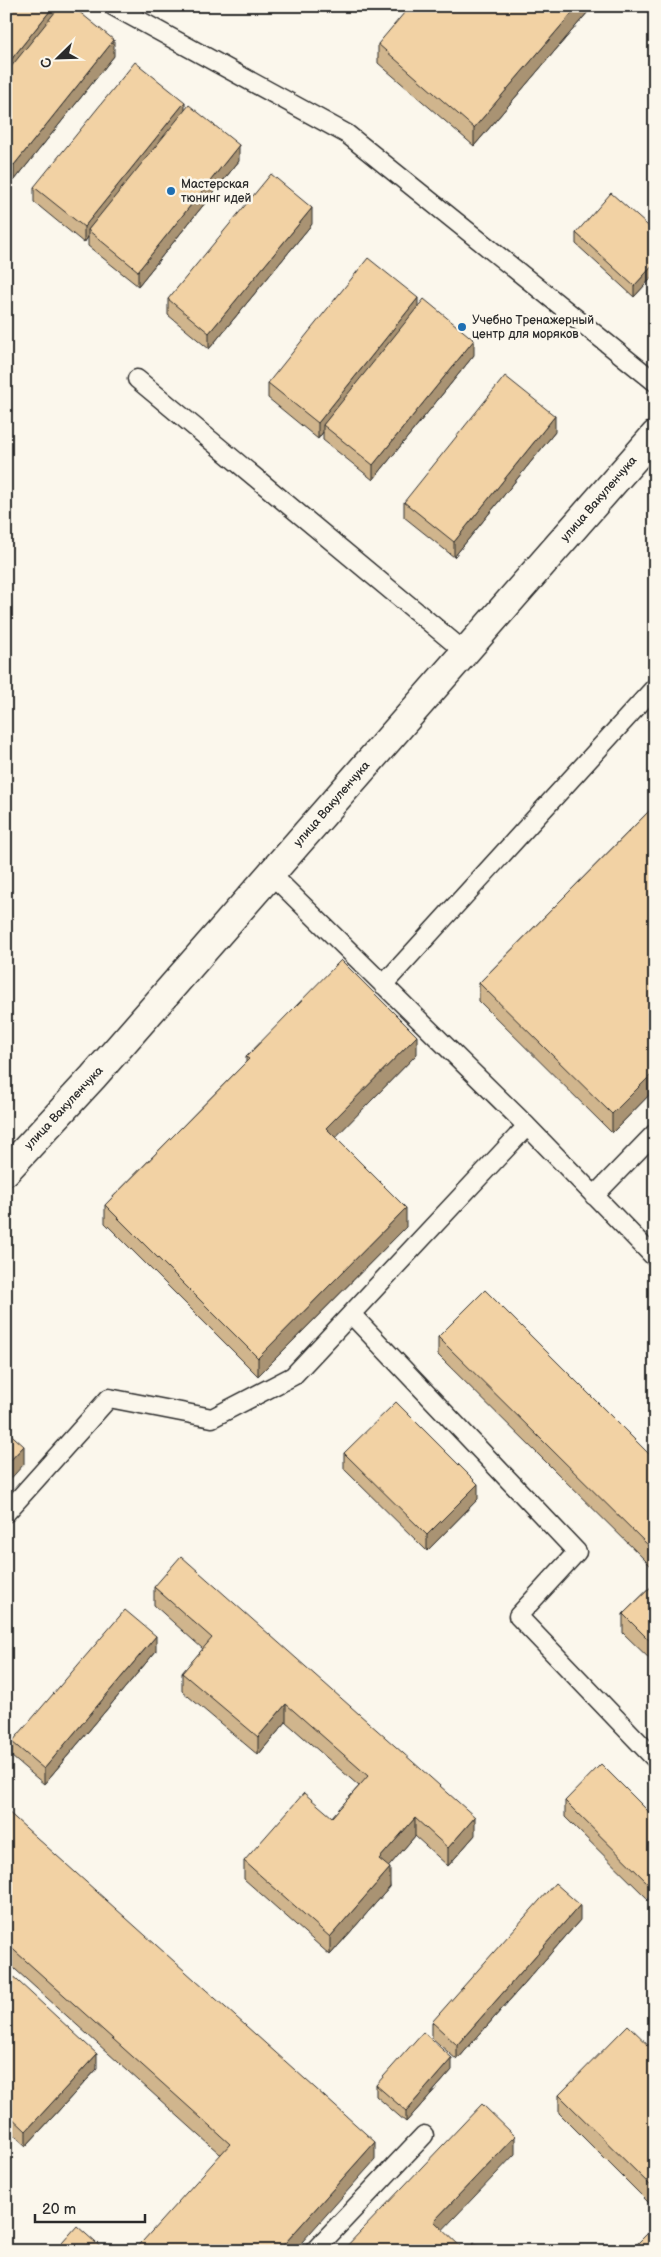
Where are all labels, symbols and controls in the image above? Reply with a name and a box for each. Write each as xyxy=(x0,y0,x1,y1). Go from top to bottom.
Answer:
north arrow xyxy=(32,32,82,82)
text: С xyxy=(37,55,56,71)
place label: Мастерская тюнинг идей xyxy=(181,177,251,206)
marker: Мастерская тюнинг идей xyxy=(165,185,177,197)
place label: Учебно Тренажерный центр для моряков xyxy=(472,313,594,342)
marker: Учебно Тренажерный центр для моряков xyxy=(456,321,468,333)
street label: улица Вакуленчука xyxy=(558,453,640,545)
street label: улица Вакуленчука xyxy=(291,758,373,850)
street label: улица Вакуленчука xyxy=(22,1063,106,1153)
scale bar xyxy=(35,2192,145,2224)
text: 20 m xyxy=(42,2200,76,2219)

